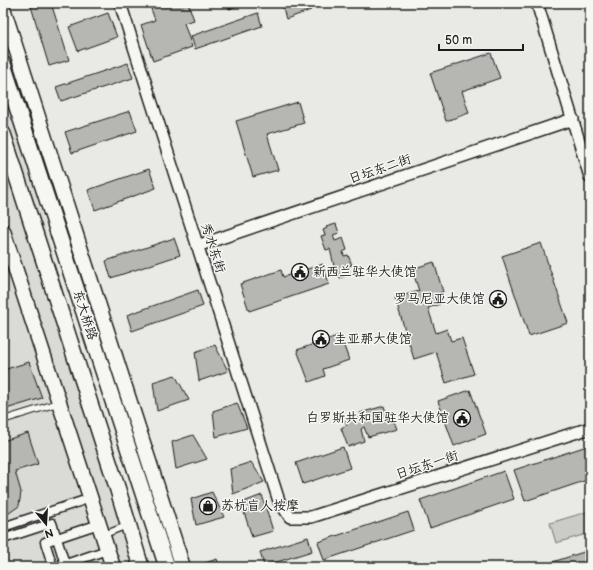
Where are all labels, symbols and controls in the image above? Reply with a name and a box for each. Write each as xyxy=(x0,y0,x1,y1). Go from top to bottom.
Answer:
scale bar xyxy=(439,26,523,52)
text: 50 m xyxy=(445,33,472,48)
street label: 日坛东二街 xyxy=(347,151,413,187)
street label: 秀水东街 xyxy=(197,221,229,275)
public building icon: 新西兰驻华大使馆 xyxy=(290,262,310,282)
place label: 新西兰驻华大使馆 xyxy=(313,264,417,280)
street label: 东大桥路 xyxy=(69,288,101,342)
public building icon: 罗马尼亚大使馆 xyxy=(488,289,508,309)
place label: 罗马尼亚大使馆 xyxy=(394,291,485,307)
public building icon: 圭亚那大使馆 xyxy=(311,329,331,349)
place label: 圭亚那大使馆 xyxy=(334,331,412,347)
public building icon: 白罗斯共和国驻华大使馆 xyxy=(452,408,472,428)
place label: 白罗斯共和国驻华大使馆 xyxy=(306,410,449,426)
street label: 日坛东一街 xyxy=(394,447,460,483)
shop icon: 苏杭盲人按摩 xyxy=(198,496,218,516)
place label: 苏杭盲人按摩 xyxy=(221,498,299,514)
north arrow xyxy=(26,504,66,544)
text: N xyxy=(43,526,55,540)

